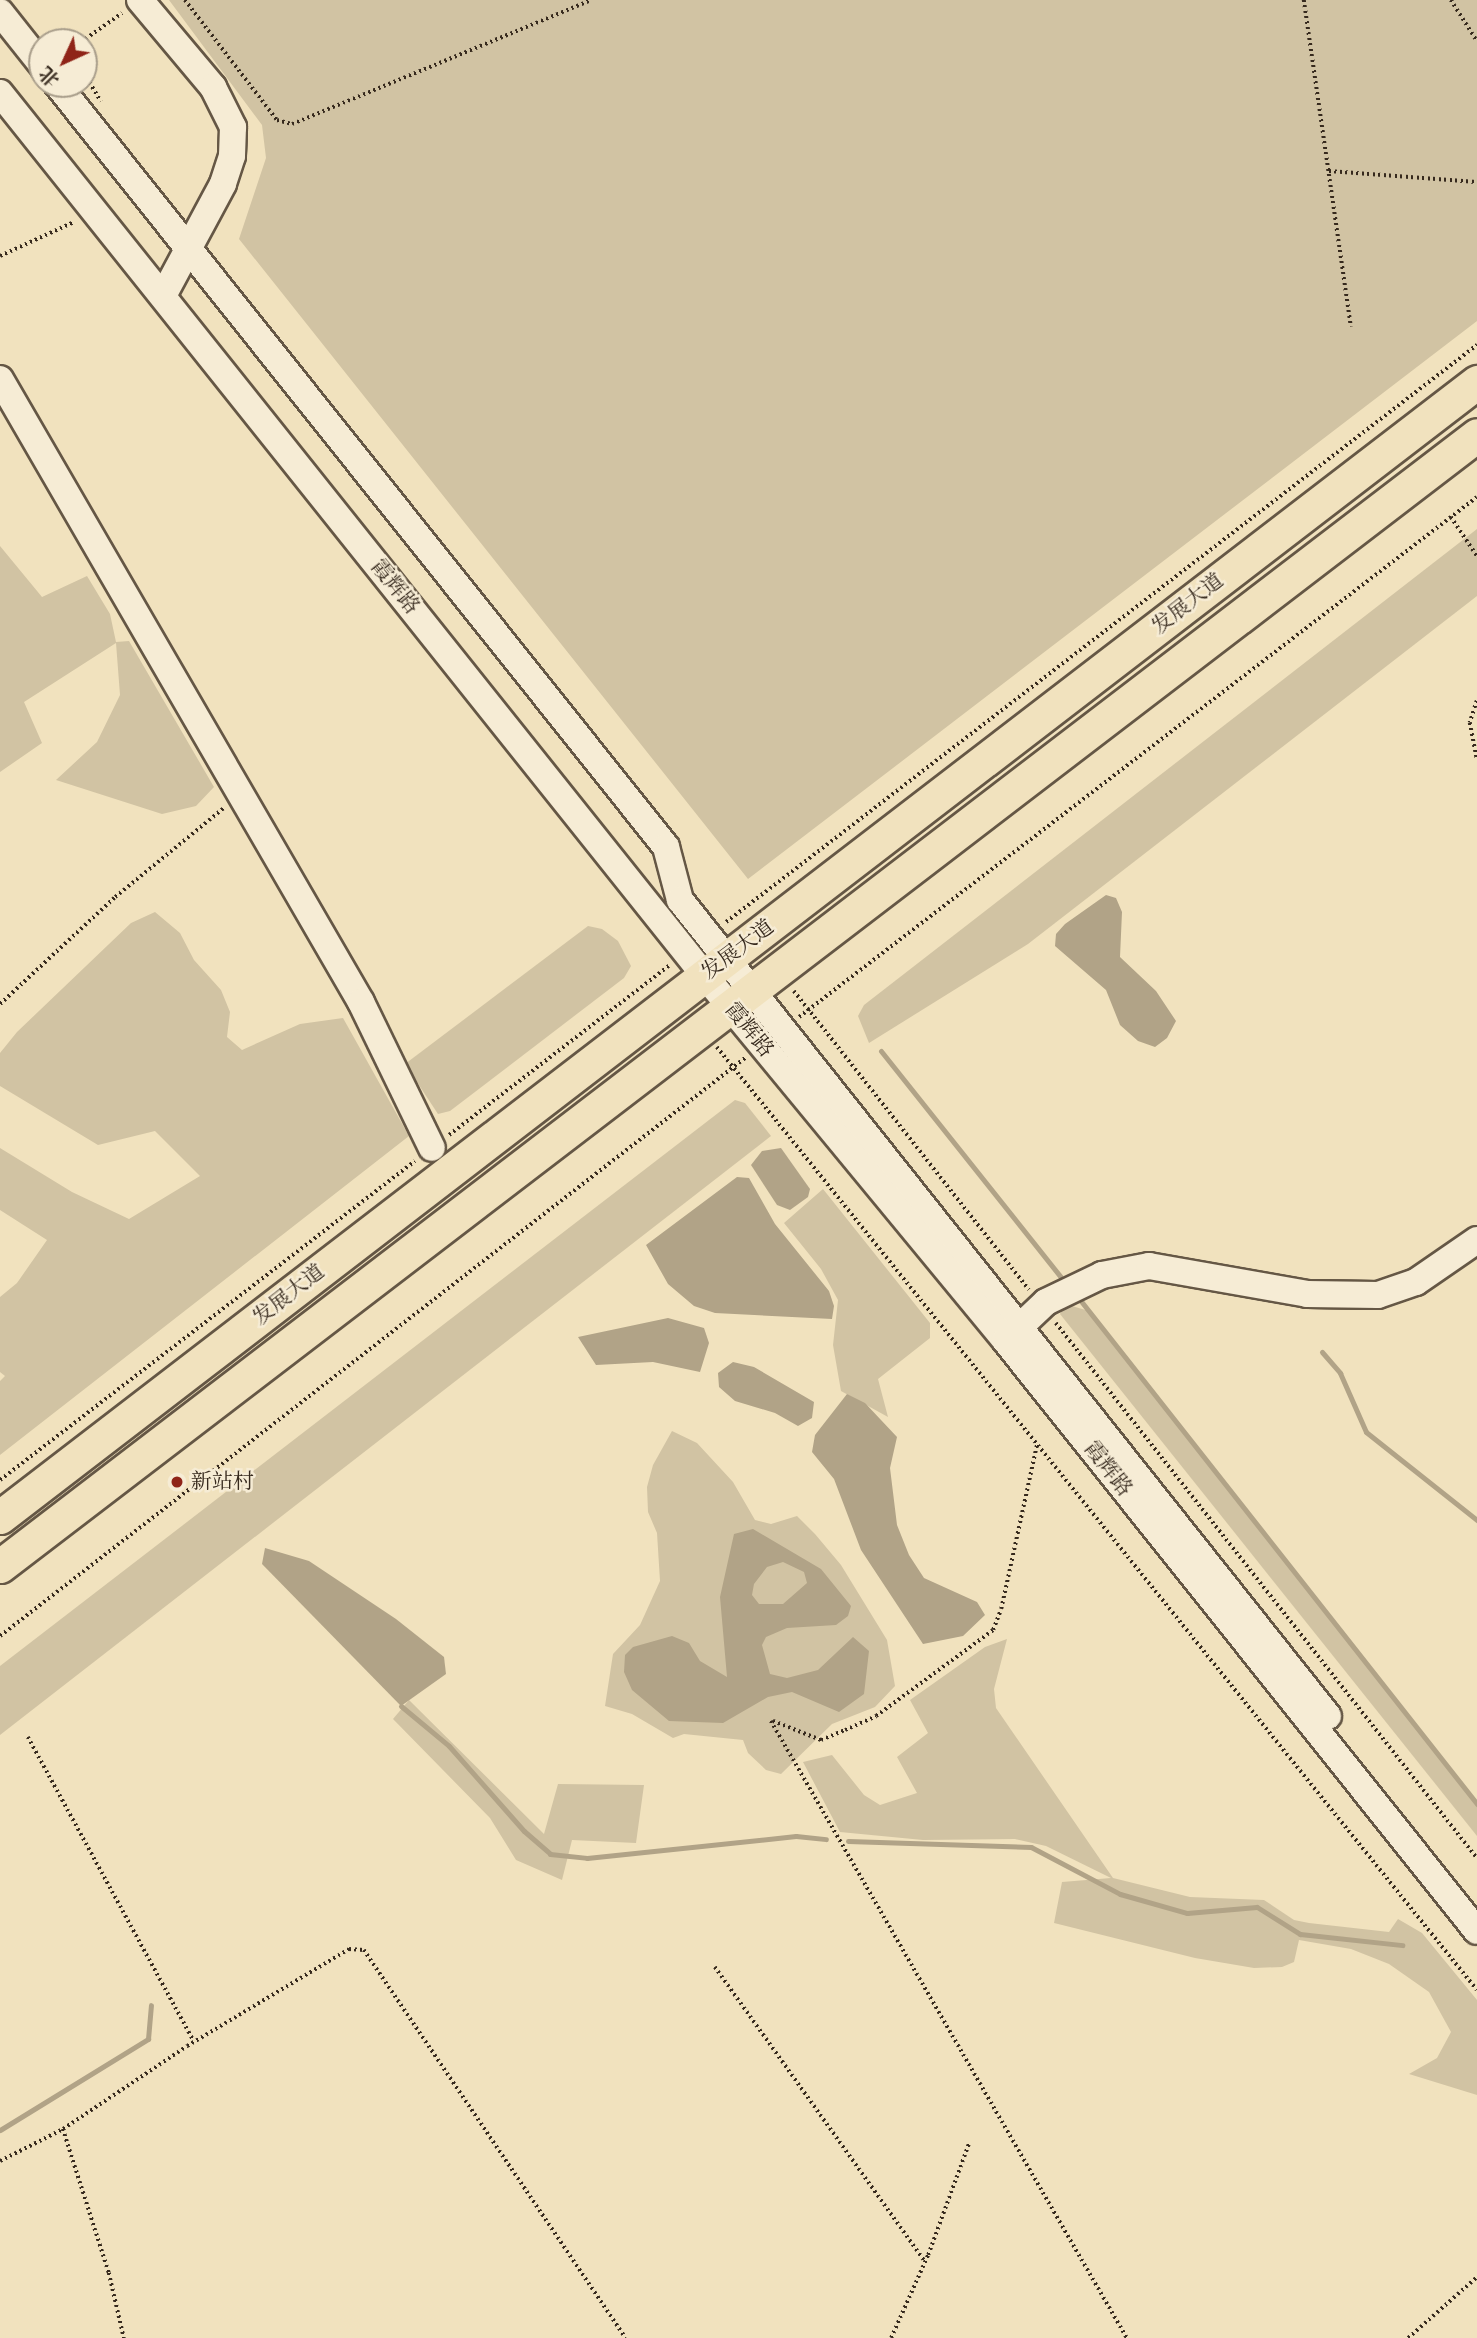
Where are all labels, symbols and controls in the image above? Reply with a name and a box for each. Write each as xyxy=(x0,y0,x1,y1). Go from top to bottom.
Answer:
north arrow xyxy=(28,28,98,98)
text: 北 xyxy=(34,61,65,92)
street label: 霞辉路 xyxy=(365,555,425,619)
street label: 发展大道 xyxy=(1147,568,1229,640)
street label: 发展大道 xyxy=(697,915,779,985)
street label: 霞辉路 xyxy=(719,998,779,1062)
street label: 发展大道 xyxy=(248,1259,330,1331)
street label: 霞辉路 xyxy=(1079,1436,1137,1502)
place label: 新站村 xyxy=(191,1469,254,1495)
marker: 新站村 xyxy=(169,1474,185,1490)

